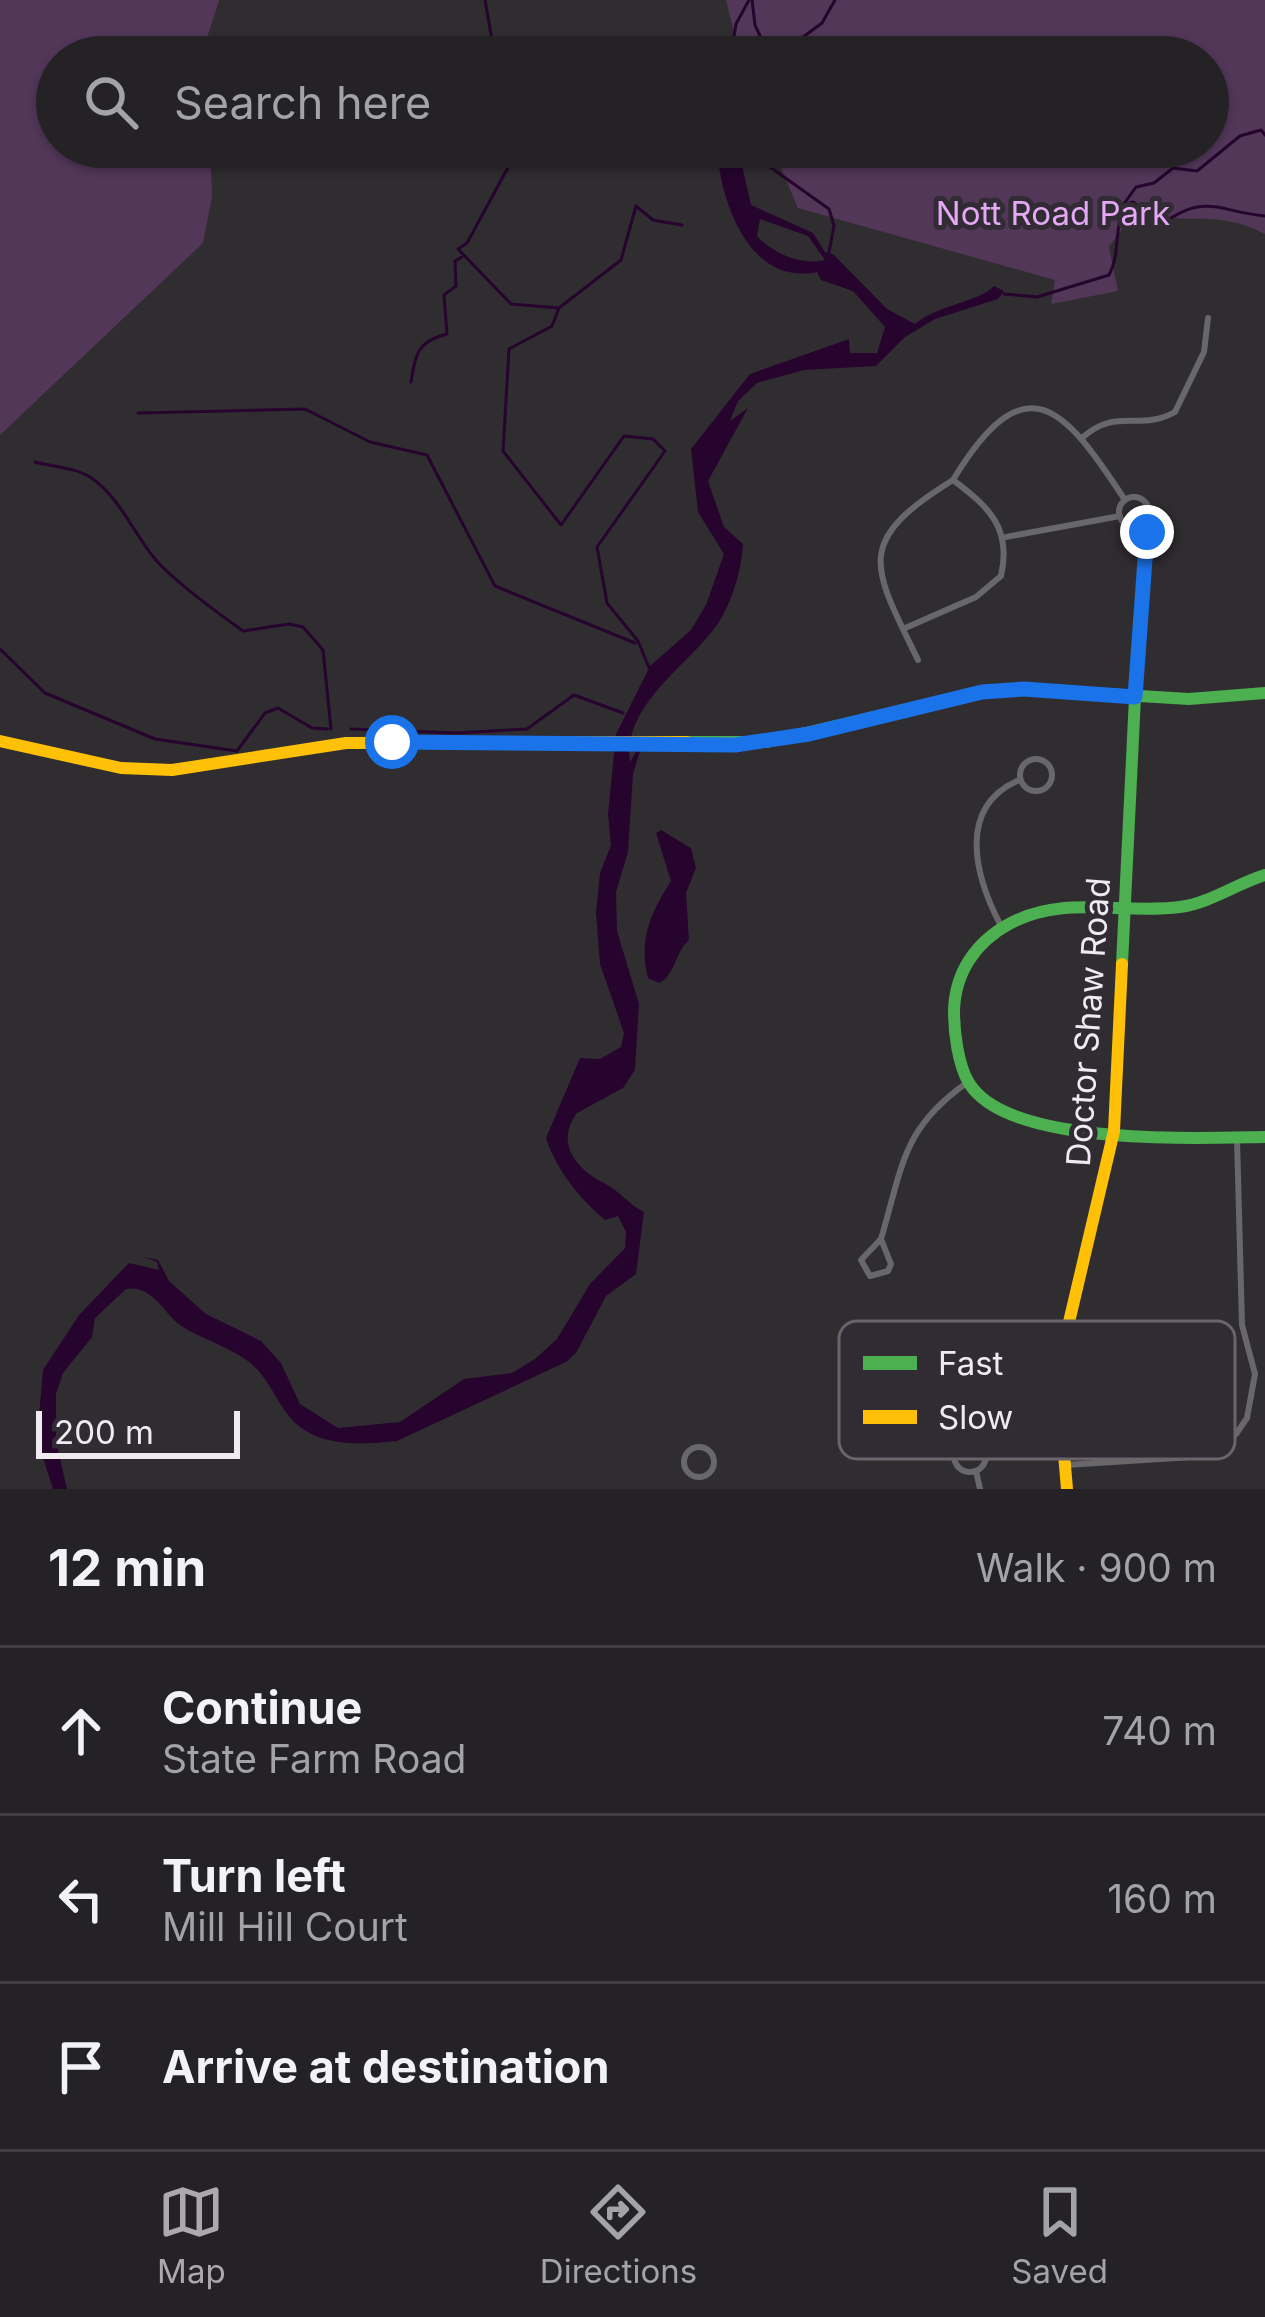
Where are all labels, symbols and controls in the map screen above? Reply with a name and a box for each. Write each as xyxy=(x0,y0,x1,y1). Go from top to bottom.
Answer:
search box xyxy=(36,36,1229,168)
icon: search xyxy=(78,69,144,135)
text: Search here xyxy=(174,75,431,130)
park label: Nott Road Park xyxy=(936,193,1170,233)
route end xyxy=(1120,505,1174,559)
route start xyxy=(365,715,419,769)
street label: Doctor Shaw Road xyxy=(1058,876,1118,1168)
legend xyxy=(839,1321,1235,1459)
text: Fast xyxy=(938,1343,1004,1383)
text: Slow xyxy=(938,1397,1013,1437)
scale bar xyxy=(36,1405,240,1458)
text: 200 m xyxy=(54,1412,154,1452)
text: 12 min xyxy=(48,1537,206,1598)
text: Walk · 900 m xyxy=(976,1544,1217,1591)
text: Continue xyxy=(162,1680,362,1735)
icon: ahead xyxy=(48,1698,114,1764)
text: 740 m xyxy=(1102,1707,1217,1754)
text: State Farm Road xyxy=(162,1735,466,1782)
text: Turn left xyxy=(162,1848,346,1903)
icon: left xyxy=(48,1866,114,1932)
text: 160 m xyxy=(1107,1875,1217,1922)
text: Mill Hill Court xyxy=(162,1903,408,1950)
icon: arrive xyxy=(48,2034,114,2100)
text: Arrive at destination xyxy=(162,2039,609,2094)
tab: Map xyxy=(157,2179,226,2291)
tab: Directions xyxy=(540,2179,697,2291)
tab: Saved xyxy=(1011,2179,1108,2291)

